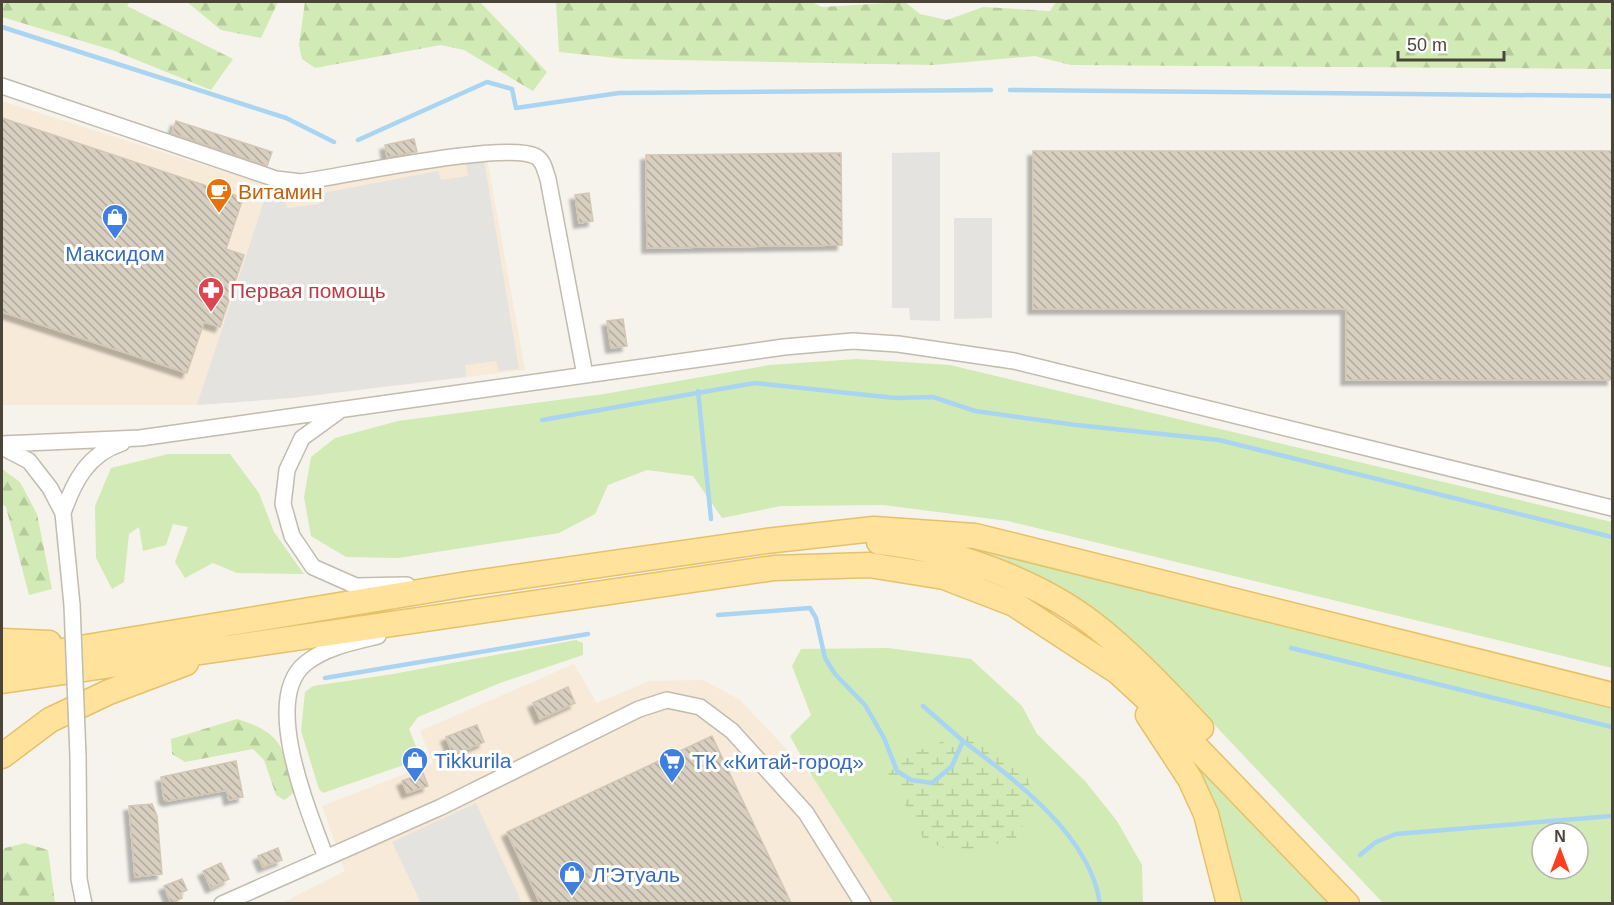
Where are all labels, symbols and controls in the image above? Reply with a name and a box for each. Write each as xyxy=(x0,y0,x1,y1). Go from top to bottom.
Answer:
scale bar xyxy=(1398,24,1504,62)
text: 50 m xyxy=(1407,35,1447,55)
cafe icon: Витамин xyxy=(204,176,234,214)
place label: Витамин xyxy=(238,180,323,203)
shop icon: Максидом xyxy=(100,202,130,240)
place label: Максидом xyxy=(65,242,165,265)
pharmacy icon: Первая помощь xyxy=(196,275,226,313)
place label: Первая помощь xyxy=(230,279,386,302)
shop icon: Tikkurila xyxy=(400,745,430,783)
supermarket icon: ТК «Китай-город» xyxy=(657,746,687,784)
place label: Tikkurila xyxy=(434,749,512,772)
place label: ТК «Китай-город» xyxy=(692,750,864,773)
north arrow xyxy=(1530,821,1590,881)
text: N xyxy=(1554,828,1566,845)
shop icon: Л'Этуаль xyxy=(557,859,587,897)
place label: Л'Этуаль xyxy=(592,863,680,886)

